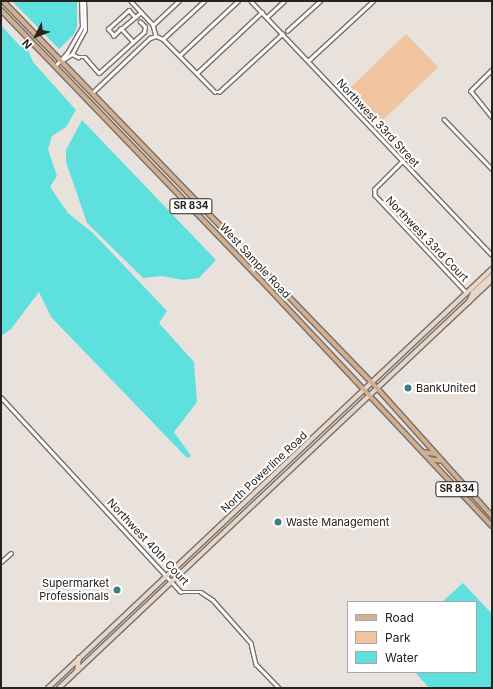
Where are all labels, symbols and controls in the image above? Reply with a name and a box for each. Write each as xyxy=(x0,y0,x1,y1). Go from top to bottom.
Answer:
north arrow xyxy=(16,16,56,56)
text: N xyxy=(19,36,35,52)
street label: Northwest 33rd Street xyxy=(334,76,422,170)
street label: Northwest 33rd Court xyxy=(383,194,471,284)
road number: SR 834 xyxy=(169,198,213,214)
street label: West Sample Road xyxy=(217,221,293,301)
place label: BankUnited xyxy=(416,381,476,395)
marker: BankUnited xyxy=(403,383,413,393)
street label: North Powerline Road xyxy=(218,429,310,515)
road number: SR 834 xyxy=(435,481,479,497)
street label: Northwest 40th Court xyxy=(104,496,192,588)
place label: Waste Management xyxy=(286,515,389,529)
marker: Waste Management xyxy=(273,517,283,527)
place label: Supermarket Professionals xyxy=(39,577,109,603)
marker: Supermarket Professionals xyxy=(112,585,122,595)
legend xyxy=(347,601,477,673)
text: Road xyxy=(385,610,414,625)
text: Park xyxy=(385,630,411,645)
text: Water xyxy=(385,650,418,665)

